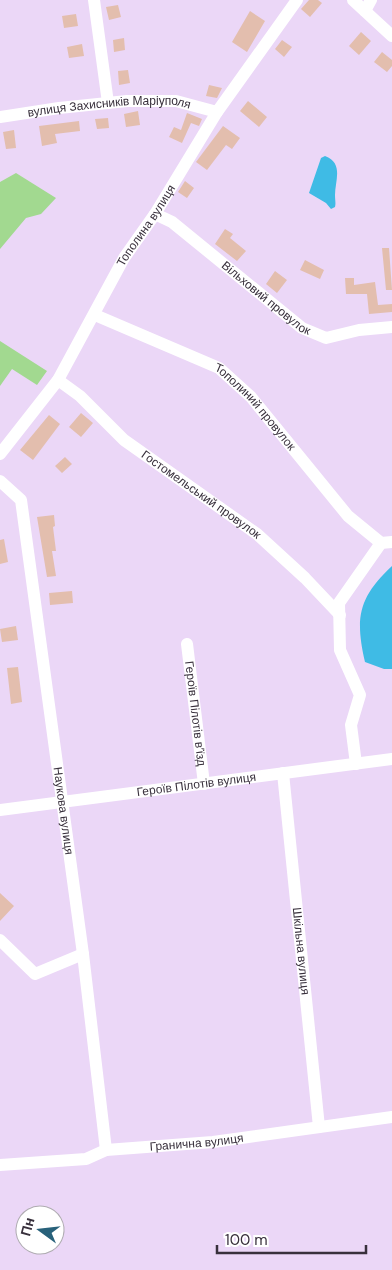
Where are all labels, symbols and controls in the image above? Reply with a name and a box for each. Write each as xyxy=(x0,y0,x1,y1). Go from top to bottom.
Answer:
street label: вулиця Захисників Маріуполя xyxy=(26,93,193,121)
street label: Тополина вулиця xyxy=(113,182,179,269)
street label: Вільховий провулок xyxy=(218,258,314,339)
street label: Тополиний провулок xyxy=(212,359,300,454)
street label: Гостомельський провулок xyxy=(138,447,265,543)
street label: Героїв Пілотів в’їзд xyxy=(181,660,210,767)
street label: Наукова вулиця xyxy=(50,766,77,856)
street label: Героїв Пілотів вулиця xyxy=(136,769,257,800)
street label: Шкільна вулиця xyxy=(289,907,314,996)
street label: Гранична вулиця xyxy=(149,1130,245,1155)
north arrow xyxy=(15,1205,65,1255)
text: Пн xyxy=(16,1215,39,1238)
scale bar xyxy=(217,1222,366,1254)
text: 100 m xyxy=(225,1230,268,1250)

